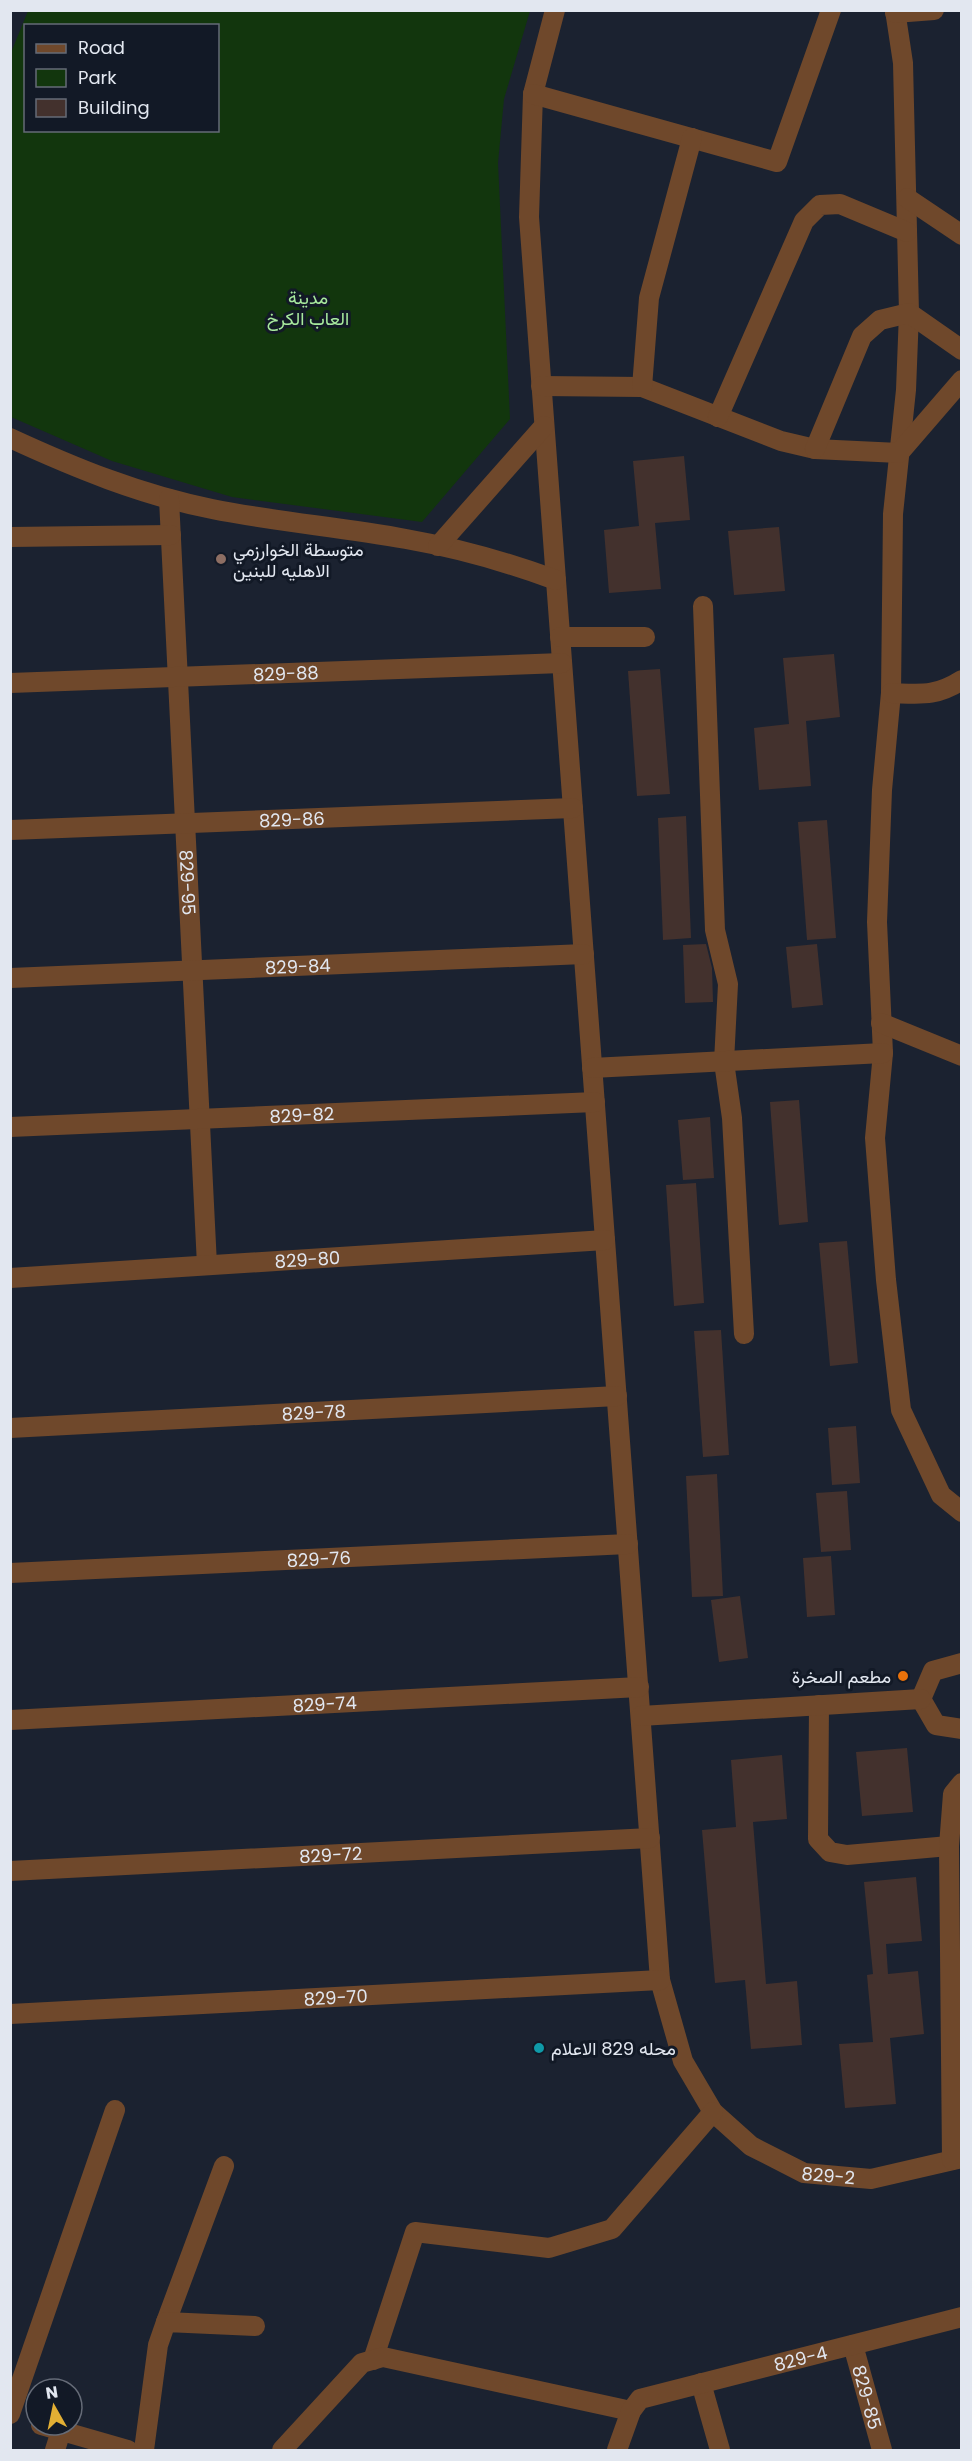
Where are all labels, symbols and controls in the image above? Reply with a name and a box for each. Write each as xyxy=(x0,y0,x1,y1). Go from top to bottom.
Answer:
legend xyxy=(24,24,219,132)
text: Road xyxy=(78,35,125,60)
text: Park xyxy=(78,65,117,90)
text: Building xyxy=(78,95,150,120)
park label: مدينة العاب الكرخ xyxy=(267,285,349,331)
place label: متوسطة الخوارزمي الاهليه للبنين xyxy=(233,537,364,583)
marker: متوسطة الخوارزمي الاهليه للبنين xyxy=(214,552,228,566)
street label: 829-88 xyxy=(253,659,319,687)
street label: 829-86 xyxy=(258,805,325,833)
street label: 829-95 xyxy=(174,849,202,916)
street label: 829-84 xyxy=(264,952,331,980)
street label: 829-82 xyxy=(269,1101,335,1128)
street label: 829-80 xyxy=(274,1244,341,1274)
street label: 829-78 xyxy=(281,1398,346,1426)
street label: 829-76 xyxy=(286,1545,351,1573)
place label: مطعم الصخرة xyxy=(792,1664,891,1689)
marker: مطعم الصخرة xyxy=(896,1669,910,1683)
street label: 829-74 xyxy=(292,1689,357,1718)
street label: 829-72 xyxy=(298,1840,363,1869)
street label: 829-70 xyxy=(303,1983,368,2011)
place label: محله 829 الاعلام xyxy=(551,2036,676,2061)
marker: محله 829 الاعلام xyxy=(532,2041,546,2055)
street label: 829-2 xyxy=(801,2160,856,2190)
street label: 829-4 xyxy=(771,2339,830,2377)
street label: 829-85 xyxy=(847,2362,888,2432)
north arrow xyxy=(24,2377,84,2437)
text: N xyxy=(44,2380,59,2405)

